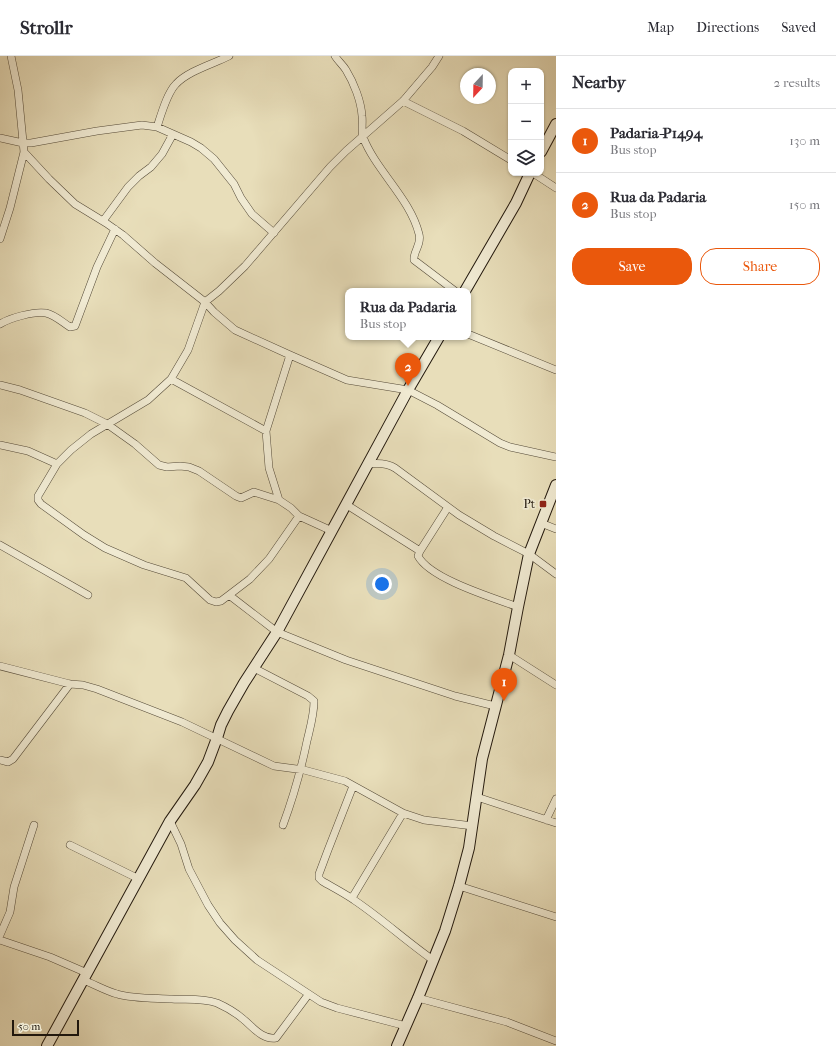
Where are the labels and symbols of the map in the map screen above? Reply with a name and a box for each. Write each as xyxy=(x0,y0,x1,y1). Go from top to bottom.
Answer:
north arrow xyxy=(460,68,496,104)
pin: 2 xyxy=(395,353,421,386)
place label: Pt xyxy=(523,497,536,511)
marker: Pt xyxy=(538,499,548,509)
your location xyxy=(372,574,392,594)
pin: 1 xyxy=(491,668,517,701)
scale bar xyxy=(12,1018,79,1037)

